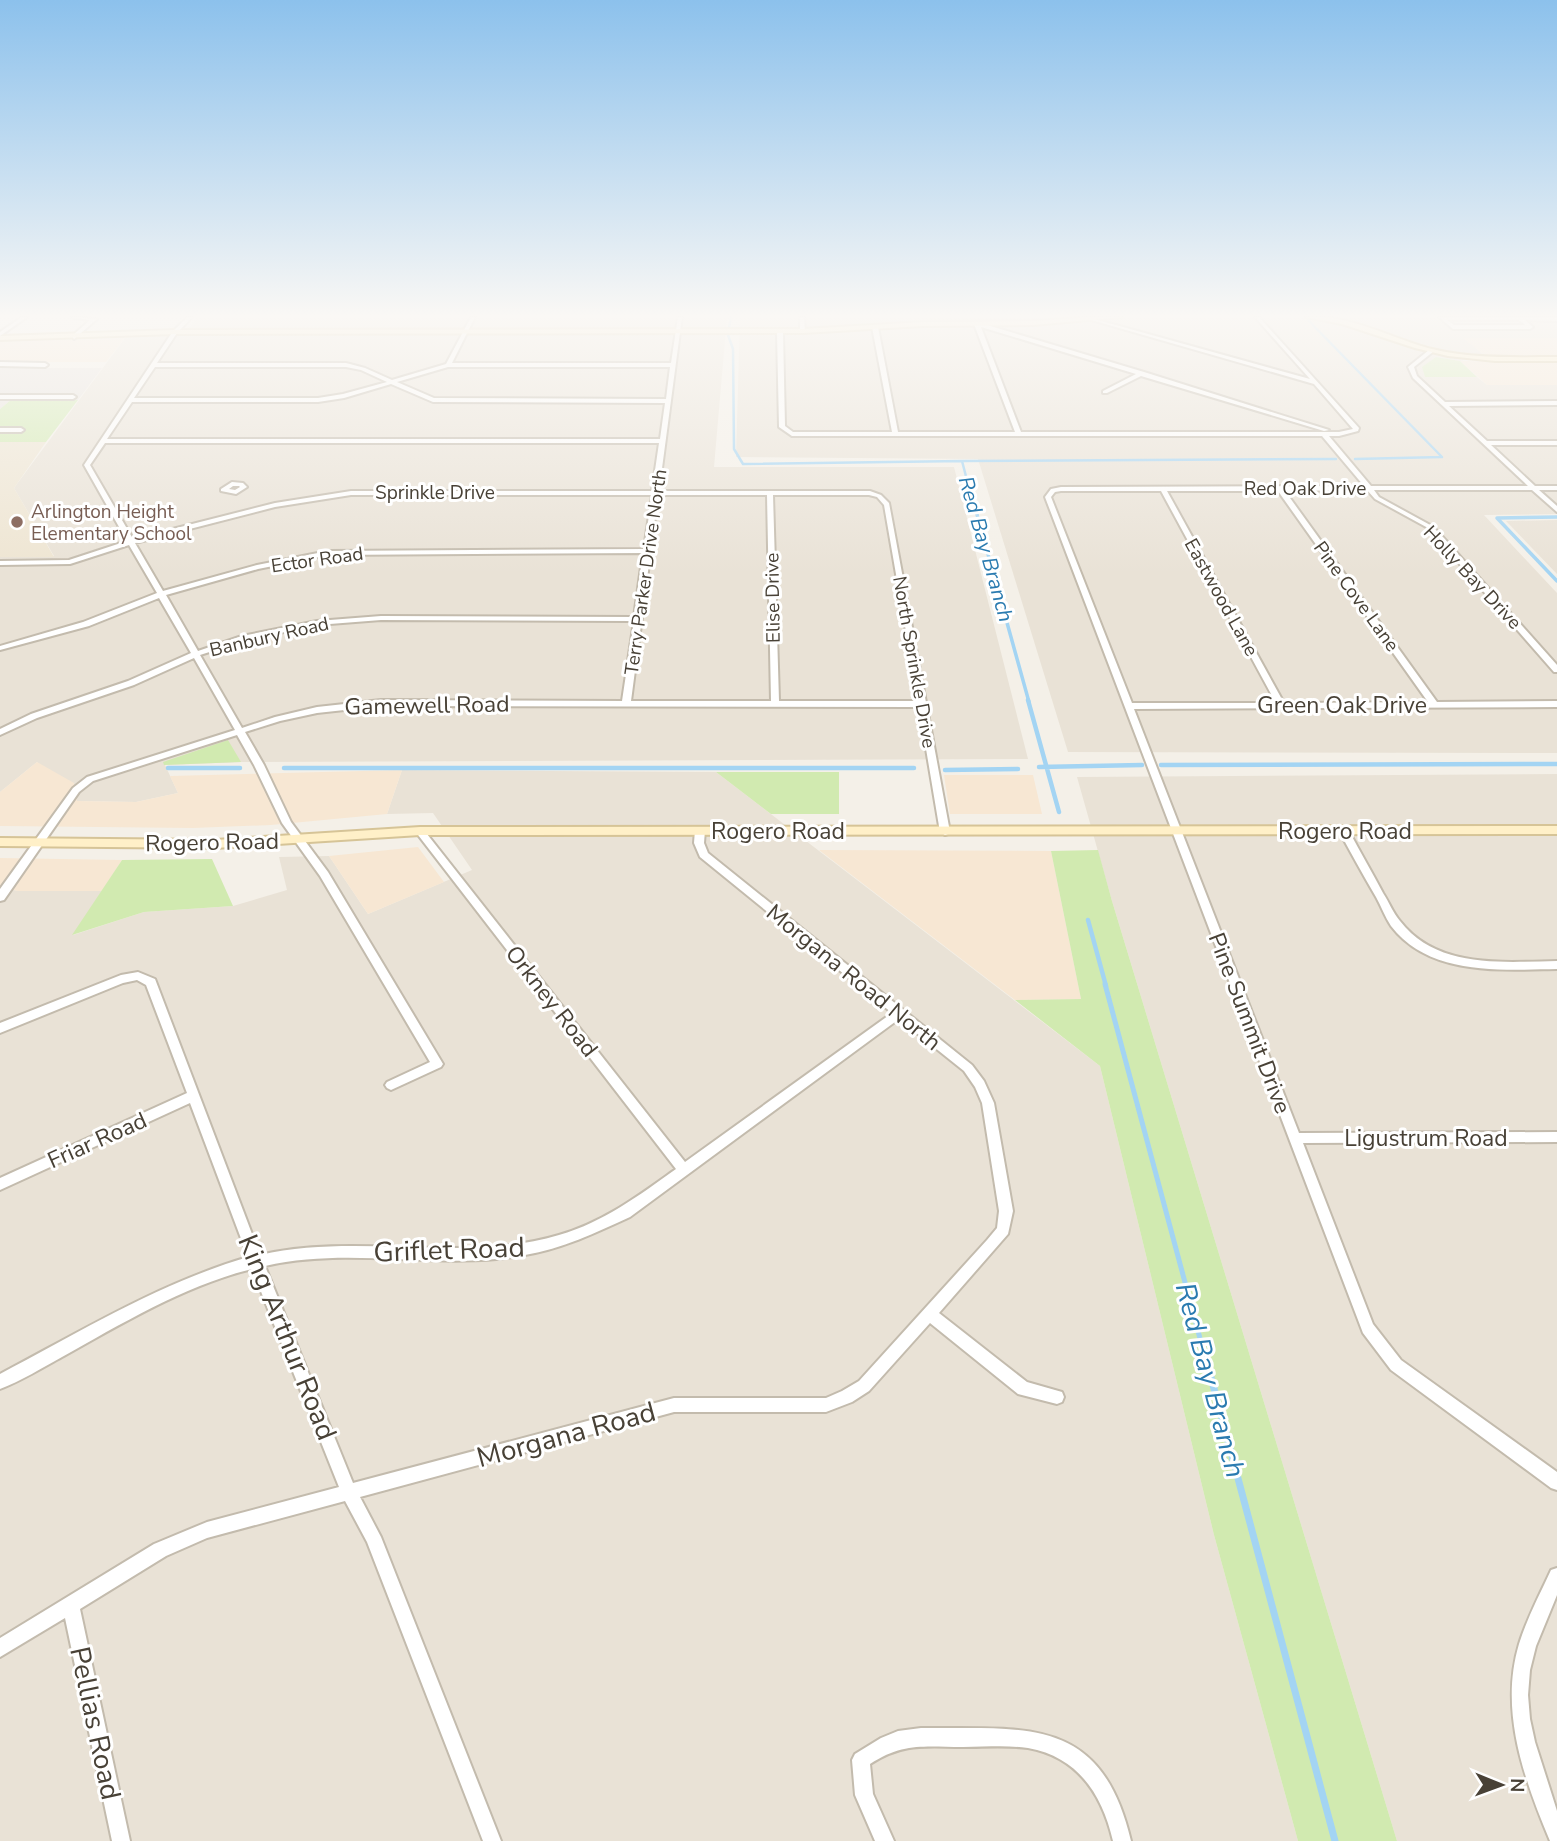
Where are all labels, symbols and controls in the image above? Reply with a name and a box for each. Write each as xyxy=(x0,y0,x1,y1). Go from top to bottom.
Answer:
street label: Terry Parker Drive North xyxy=(619,467,673,677)
water label: Red Bay Branch xyxy=(952,473,1020,625)
street label: Red Oak Drive xyxy=(1244,476,1366,502)
street label: Sprinkle Drive xyxy=(375,480,495,506)
place label: Arlington Height Elementary School xyxy=(31,499,192,547)
marker: Arlington Height Elementary School xyxy=(9,514,25,530)
street label: Holly Bay Drive xyxy=(1417,520,1527,635)
street label: Eastwood Lane xyxy=(1178,534,1264,661)
street label: Pine Cove Lane xyxy=(1307,536,1405,657)
street label: Ector Road xyxy=(269,541,365,579)
street label: Elise Drive xyxy=(759,553,787,643)
street label: North Sprinkle Drive xyxy=(886,574,942,750)
street label: Banbury Road xyxy=(207,611,331,663)
street label: Gamewell Road xyxy=(344,689,510,722)
street label: Green Oak Drive xyxy=(1257,690,1427,721)
street label: Rogero Road xyxy=(711,816,845,847)
street label: Rogero Road xyxy=(1278,816,1412,847)
street label: Rogero Road xyxy=(145,826,279,859)
street label: Morgana Road North xyxy=(760,897,948,1058)
street label: Pine Summit Drive xyxy=(1201,928,1298,1118)
street label: Orkney Road xyxy=(498,939,605,1064)
street label: Friar Road xyxy=(43,1105,152,1176)
street label: Ligustrum Road xyxy=(1344,1123,1508,1154)
street label: Griflet Road xyxy=(373,1228,525,1272)
street label: King Arthur Road xyxy=(229,1229,346,1446)
water label: Red Bay Branch xyxy=(1166,1279,1254,1482)
street label: Morgana Road xyxy=(473,1393,660,1477)
street label: Pellias Road xyxy=(60,1643,130,1803)
north arrow xyxy=(1466,1750,1536,1820)
text: N xyxy=(1504,1778,1530,1793)

